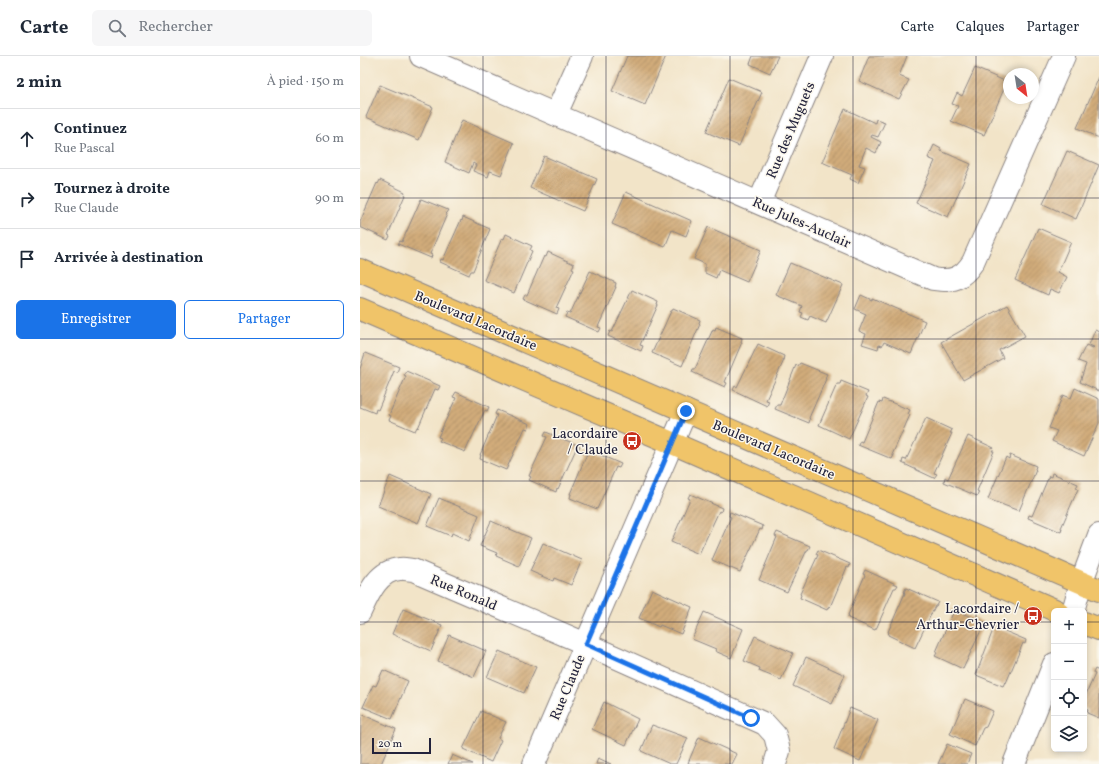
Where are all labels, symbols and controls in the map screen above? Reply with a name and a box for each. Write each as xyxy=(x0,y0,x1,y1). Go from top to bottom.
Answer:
search box xyxy=(92,10,372,46)
text: Carte xyxy=(20,15,68,41)
icon: search xyxy=(106,17,128,39)
text: Rechercher xyxy=(138,17,213,38)
text: Carte xyxy=(901,18,934,37)
text: Calques xyxy=(956,18,1004,37)
text: Partager xyxy=(1026,18,1079,37)
north arrow xyxy=(1003,68,1039,104)
text: 2 min xyxy=(16,71,62,94)
text: À pied · 150 m xyxy=(267,73,344,91)
street label: Rue des Muguets xyxy=(762,79,820,182)
text: Continuez xyxy=(54,119,127,140)
icon: ahead xyxy=(16,128,38,150)
text: 60 m xyxy=(316,130,344,148)
text: Rue Pascal xyxy=(54,140,115,158)
text: Tournez à droite xyxy=(54,179,170,200)
icon: right xyxy=(16,188,38,210)
text: 90 m xyxy=(315,190,344,208)
street label: Rue Jules-Auclair xyxy=(749,193,854,254)
text: Rue Claude xyxy=(54,200,119,218)
icon: arrive xyxy=(16,248,38,270)
text: Arrivée à destination xyxy=(54,248,203,269)
street label: Boulevard Lacordaire xyxy=(411,287,540,356)
button: Enregistrer xyxy=(16,300,176,339)
button: Partager xyxy=(184,300,344,339)
route end xyxy=(677,402,695,420)
street label: Boulevard Lacordaire xyxy=(709,416,838,485)
place label: Lacordaire / Claude xyxy=(552,425,618,460)
bus stop icon: Lacordaire / Claude xyxy=(621,430,643,452)
street label: Rue Ronald xyxy=(427,571,500,616)
place label: Lacordaire / Arthur-Chevrier xyxy=(916,600,1019,635)
bus stop icon: Lacordaire / Arthur-Chevrier xyxy=(1022,605,1044,627)
map controls xyxy=(1051,608,1087,752)
button: + xyxy=(1051,608,1087,644)
button: − xyxy=(1051,644,1087,680)
street label: Rue Claude xyxy=(546,651,591,723)
button: locate xyxy=(1051,680,1087,716)
route start xyxy=(742,709,760,727)
button: layers xyxy=(1051,716,1087,752)
scale bar xyxy=(372,736,431,755)
text: 20 m xyxy=(378,737,402,752)

